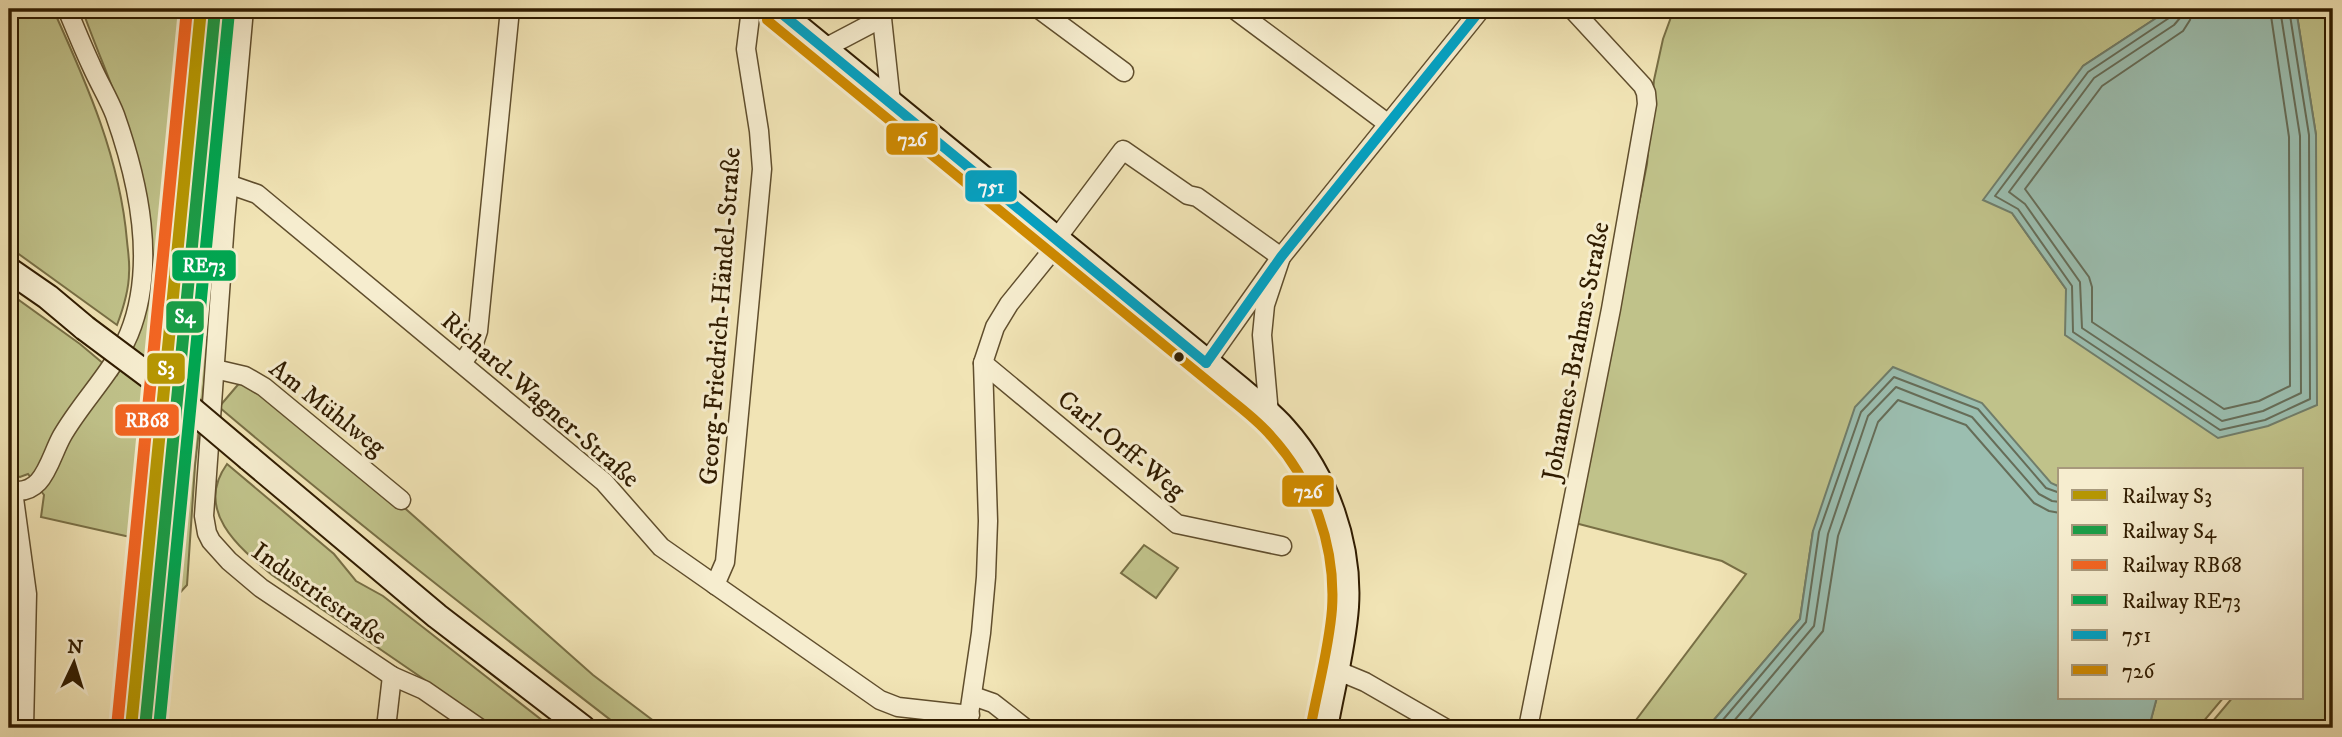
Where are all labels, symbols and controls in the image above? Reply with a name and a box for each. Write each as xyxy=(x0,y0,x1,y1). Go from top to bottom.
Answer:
line badge: 726 xyxy=(885,122,939,156)
text: 726 xyxy=(897,129,928,152)
street label: Georg-Friedrich-Händel-Straße xyxy=(692,146,749,486)
line badge: 751 xyxy=(964,169,1018,203)
text: 751 xyxy=(978,176,1004,199)
street label: Johannes-Brahms-Straße xyxy=(1535,219,1618,485)
line badge: RE73 xyxy=(171,249,237,282)
text: RE73 xyxy=(182,255,226,278)
line badge: S4 xyxy=(165,300,205,334)
street label: Richard-Wagner-Straße xyxy=(434,305,646,495)
text: S4 xyxy=(175,306,197,329)
unlabelled marker xyxy=(1172,350,1186,364)
line badge: S3 xyxy=(146,352,186,385)
street label: Am Mühlweg xyxy=(262,352,392,464)
text: S3 xyxy=(157,358,175,381)
street label: Carl-Orff-Weg xyxy=(1050,383,1192,507)
line badge: RB68 xyxy=(114,403,180,437)
text: RB68 xyxy=(125,410,170,433)
legend xyxy=(2058,468,2304,698)
line badge: 726 xyxy=(1281,474,1335,508)
text: 726 xyxy=(1293,481,1324,504)
text: Railway S3 xyxy=(2122,484,2212,510)
text: Railway S4 xyxy=(2122,519,2217,545)
street label: Industriestraße xyxy=(245,535,393,653)
text: Railway RB68 xyxy=(2122,553,2242,579)
text: Railway RE73 xyxy=(2122,589,2241,615)
text: 751 xyxy=(2122,623,2151,649)
north arrow xyxy=(38,628,108,698)
text: N xyxy=(66,636,84,660)
text: 726 xyxy=(2122,659,2155,685)

